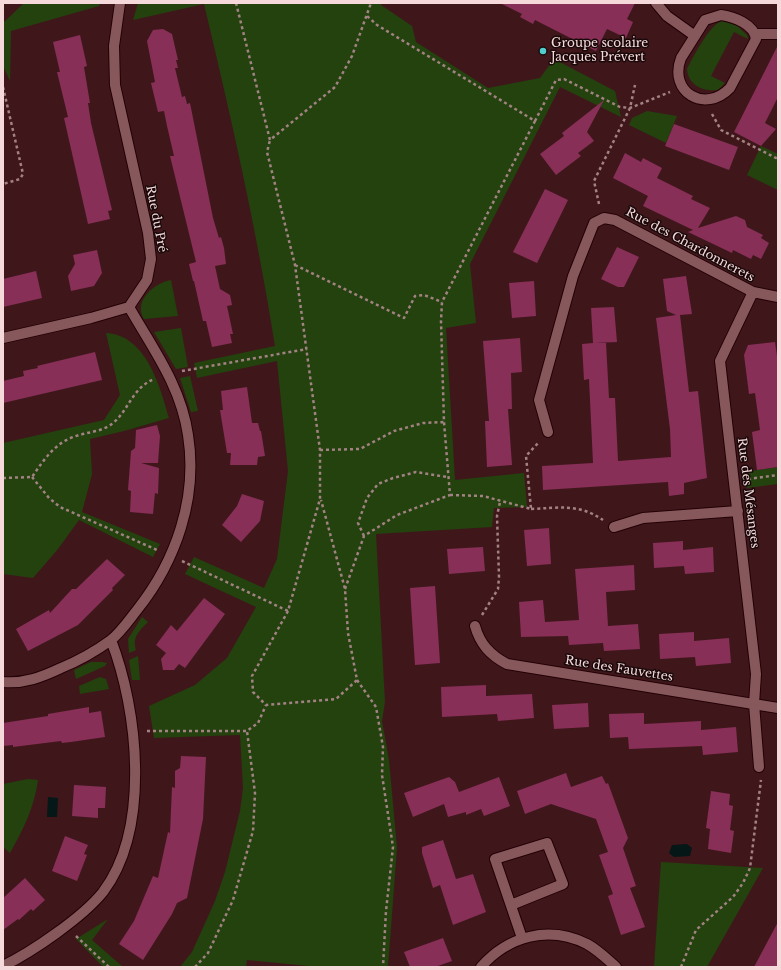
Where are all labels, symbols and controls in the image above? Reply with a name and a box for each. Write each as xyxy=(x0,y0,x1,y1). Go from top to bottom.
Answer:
place label: Groupe scolaire Jacques Prévert xyxy=(551,37,648,65)
marker: Groupe scolaire Jacques Prévert xyxy=(538,46,548,56)
street label: Rue du Pré xyxy=(142,184,170,254)
street label: Rue des Chardonnerets xyxy=(623,205,757,285)
street label: Rue des Mésanges xyxy=(734,437,762,549)
street label: Rue des Fauvettes xyxy=(564,653,674,685)

